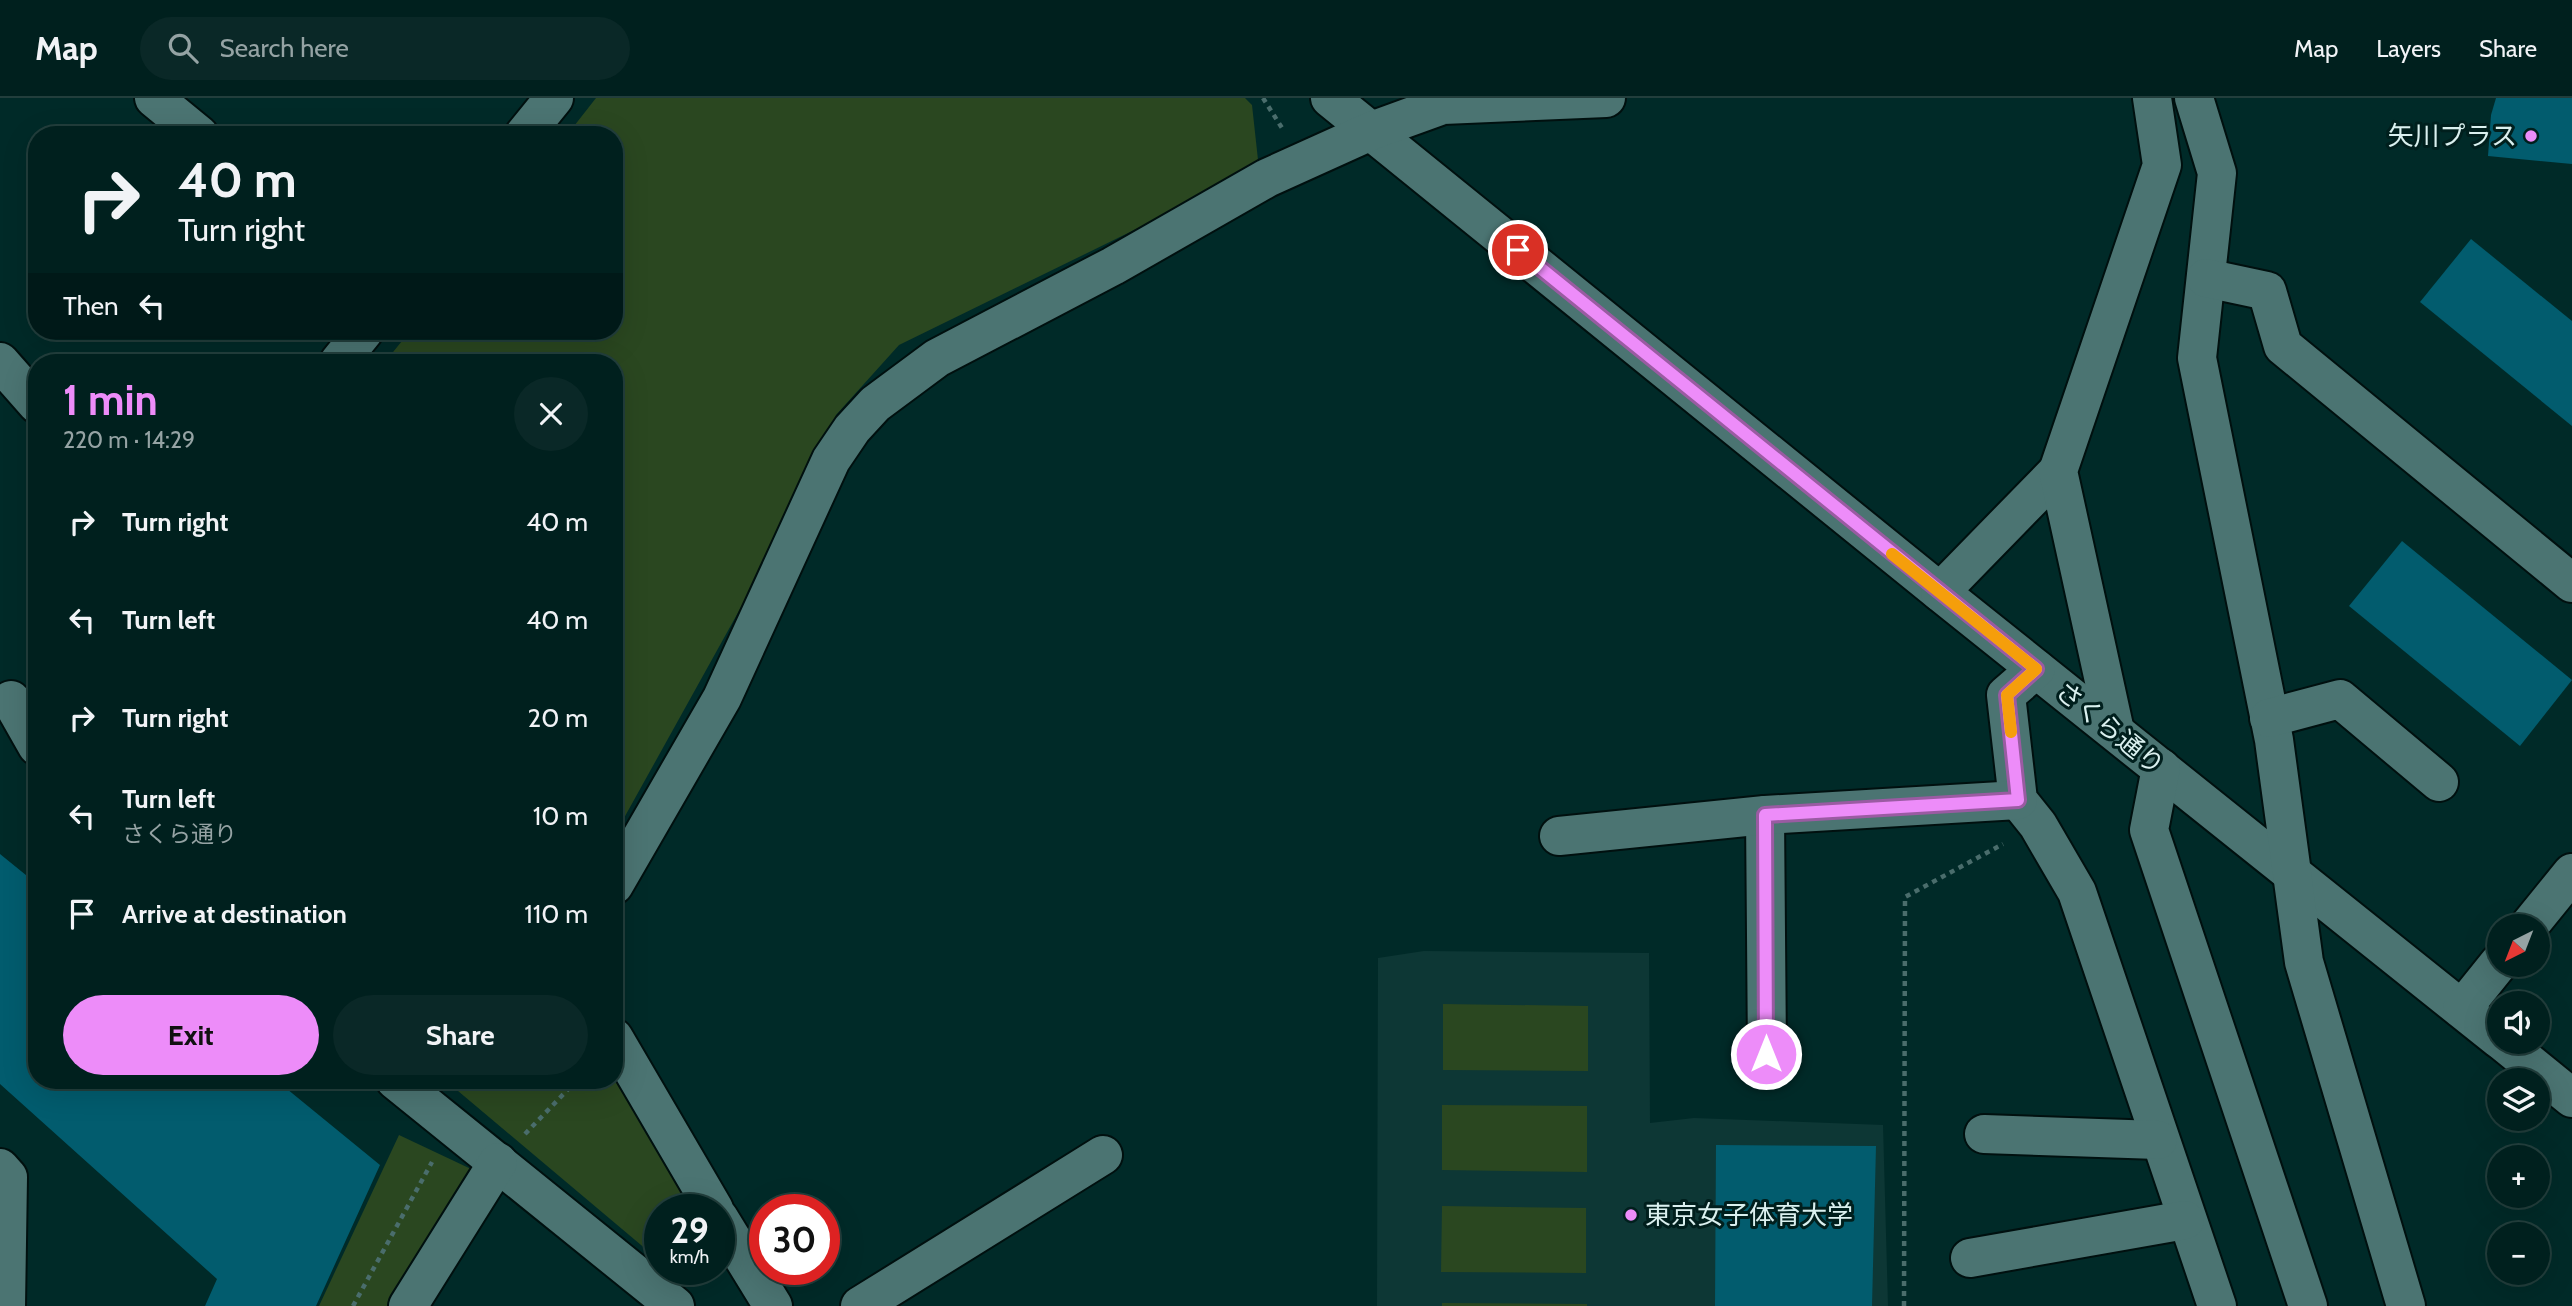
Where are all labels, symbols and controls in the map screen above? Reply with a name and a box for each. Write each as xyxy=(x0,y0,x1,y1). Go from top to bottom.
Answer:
search box xyxy=(140,17,630,80)
text: Map xyxy=(35,28,98,68)
icon: search xyxy=(164,29,202,67)
text: Search here xyxy=(220,32,349,64)
text: Map xyxy=(2294,34,2338,63)
text: Layers xyxy=(2376,34,2441,63)
text: Share xyxy=(2479,34,2537,63)
place label: 矢川プラス xyxy=(2388,120,2517,152)
marker: 矢川プラス xyxy=(2523,128,2539,144)
text: 40 m xyxy=(178,150,297,209)
icon: right xyxy=(63,154,154,245)
text: Turn right xyxy=(178,210,305,249)
pin xyxy=(1488,220,1548,280)
icon: arrive xyxy=(1499,231,1537,269)
icon: left xyxy=(133,287,171,325)
text: Then xyxy=(63,290,119,322)
text: 1 min xyxy=(63,374,158,426)
button: close xyxy=(514,377,588,451)
text: 220 m · 14:29 xyxy=(63,426,195,454)
icon: right xyxy=(63,503,101,541)
text: Turn right xyxy=(122,506,228,538)
text: 40 m xyxy=(526,506,588,538)
icon: left xyxy=(63,601,101,639)
text: Turn left xyxy=(122,604,215,636)
text: 40 m xyxy=(526,604,588,636)
street label: さくら通り xyxy=(2049,675,2171,781)
icon: right xyxy=(63,699,101,737)
text: Turn right xyxy=(122,702,228,734)
text: 20 m xyxy=(528,702,588,734)
text: Turn left xyxy=(122,783,215,815)
icon: left xyxy=(63,797,101,835)
text: 10 m xyxy=(533,800,588,832)
text: さくら通り xyxy=(122,820,237,848)
icon: arrive xyxy=(63,895,101,933)
text: Arrive at destination xyxy=(122,898,347,930)
text: 110 m xyxy=(524,898,588,930)
north arrow xyxy=(2487,914,2550,976)
map controls xyxy=(2487,914,2550,1285)
button: sound xyxy=(2487,991,2550,1054)
button: Exit xyxy=(63,995,319,1075)
button: Share xyxy=(333,995,588,1075)
position arrow xyxy=(1729,1017,1803,1091)
button: layers xyxy=(2487,1068,2550,1131)
button: + xyxy=(2487,1145,2550,1208)
speed limit sign: 30 xyxy=(749,1194,840,1285)
place label: 東京女子体育大学 xyxy=(1645,1199,1853,1231)
marker: 東京女子体育大学 xyxy=(1623,1207,1639,1223)
text: 29 xyxy=(670,1209,709,1252)
button: − xyxy=(2487,1222,2550,1285)
text: km/h xyxy=(670,1246,709,1268)

